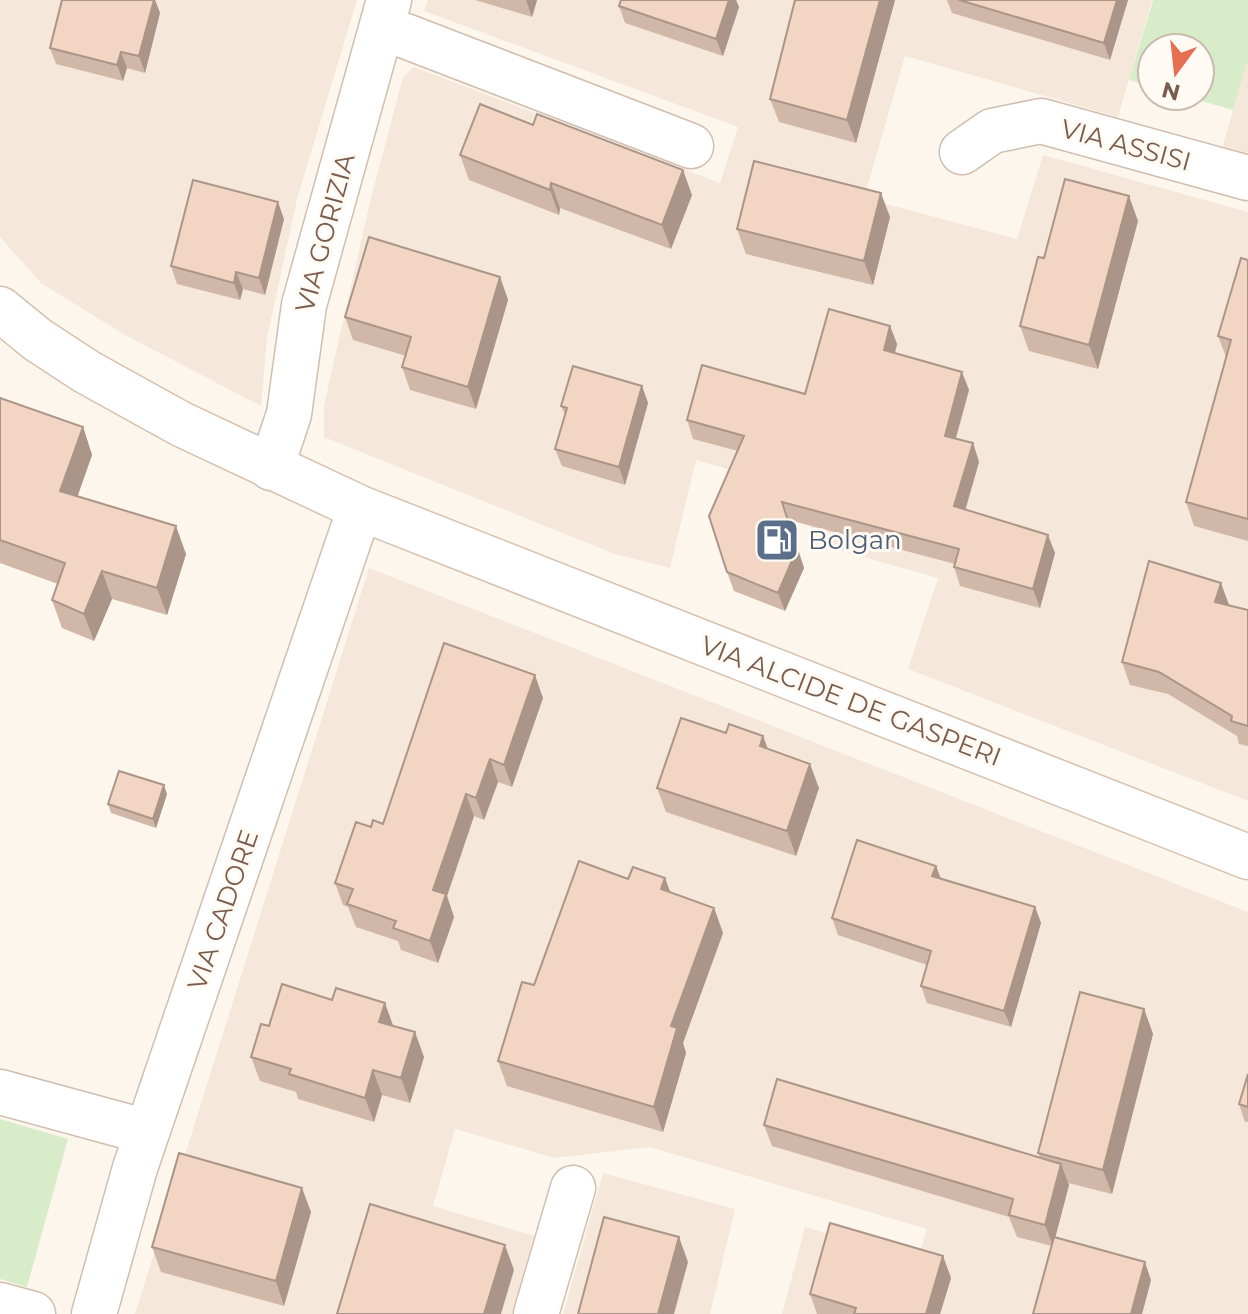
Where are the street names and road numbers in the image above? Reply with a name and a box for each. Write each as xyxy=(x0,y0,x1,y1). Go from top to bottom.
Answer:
street label: VIA ASSISI xyxy=(1057,112,1195,178)
street label: VIA GORIZIA xyxy=(288,150,362,316)
street label: VIA ALCIDE DE GASPERI xyxy=(696,629,1006,773)
street label: VIA CADORE xyxy=(181,826,265,994)

